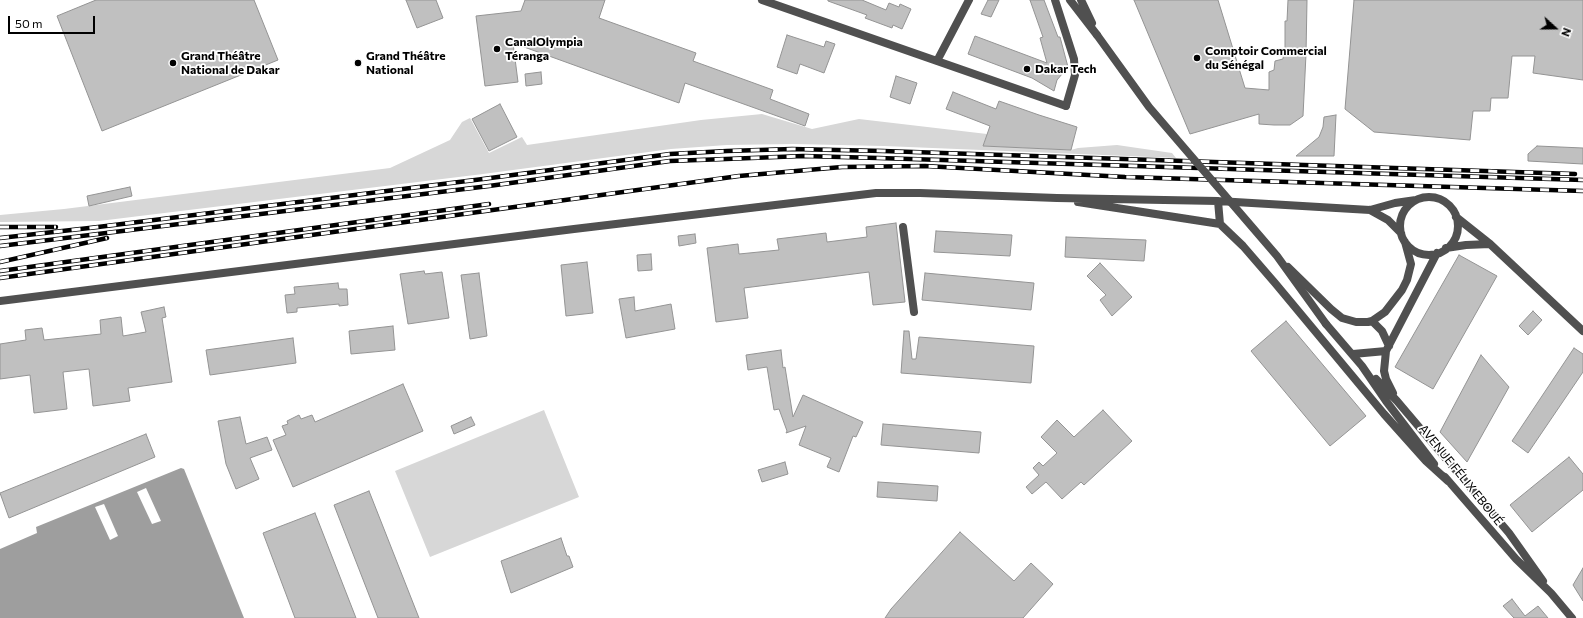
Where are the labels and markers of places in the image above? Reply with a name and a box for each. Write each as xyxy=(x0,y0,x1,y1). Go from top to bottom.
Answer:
place label: CanalOlympia Téranga xyxy=(505,35,583,63)
marker: CanalOlympia Téranga xyxy=(492,44,502,54)
place label: Comptoir Commercial du Sénégal xyxy=(1205,44,1327,72)
place label: Grand Théâtre National de Dakar xyxy=(181,49,280,77)
place label: Grand Théâtre National xyxy=(366,49,446,77)
marker: Comptoir Commercial du Sénégal xyxy=(1192,53,1202,63)
marker: Grand Théâtre National de Dakar xyxy=(168,58,178,68)
marker: Grand Théâtre National xyxy=(353,58,363,68)
place label: Dakar Tech xyxy=(1035,62,1097,76)
marker: Dakar Tech xyxy=(1022,64,1032,74)

